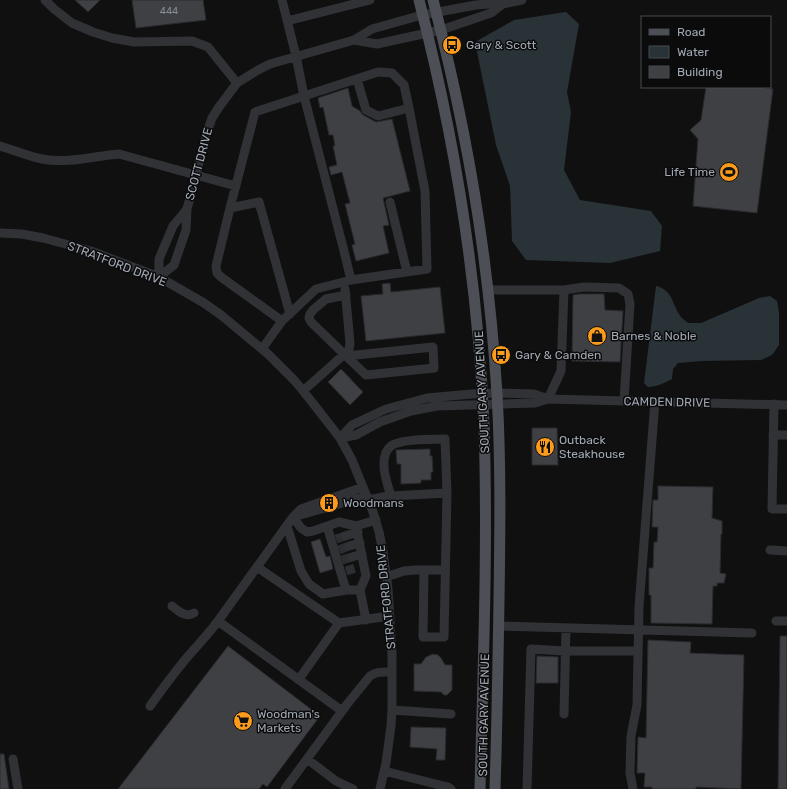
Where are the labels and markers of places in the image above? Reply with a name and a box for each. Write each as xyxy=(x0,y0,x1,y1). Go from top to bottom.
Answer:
bus stop icon: Gary & Scott xyxy=(441,34,463,56)
place label: Gary & Scott xyxy=(466,38,536,52)
sports icon: Life Time xyxy=(718,161,740,183)
place label: Life Time xyxy=(664,165,715,179)
shop icon: Barnes & Noble xyxy=(586,325,608,347)
place label: Barnes & Noble xyxy=(611,329,697,343)
bus stop icon: Gary & Camden xyxy=(490,344,512,366)
place label: Gary & Camden xyxy=(515,348,601,362)
place label: Outback Steakhouse xyxy=(559,433,625,461)
restaurant icon: Outback Steakhouse xyxy=(534,436,556,458)
building icon: Woodmans xyxy=(318,492,340,514)
place label: Woodmans xyxy=(343,496,404,510)
place label: Woodman's Markets xyxy=(257,707,320,735)
supermarket icon: Woodman's Markets xyxy=(232,710,254,732)

